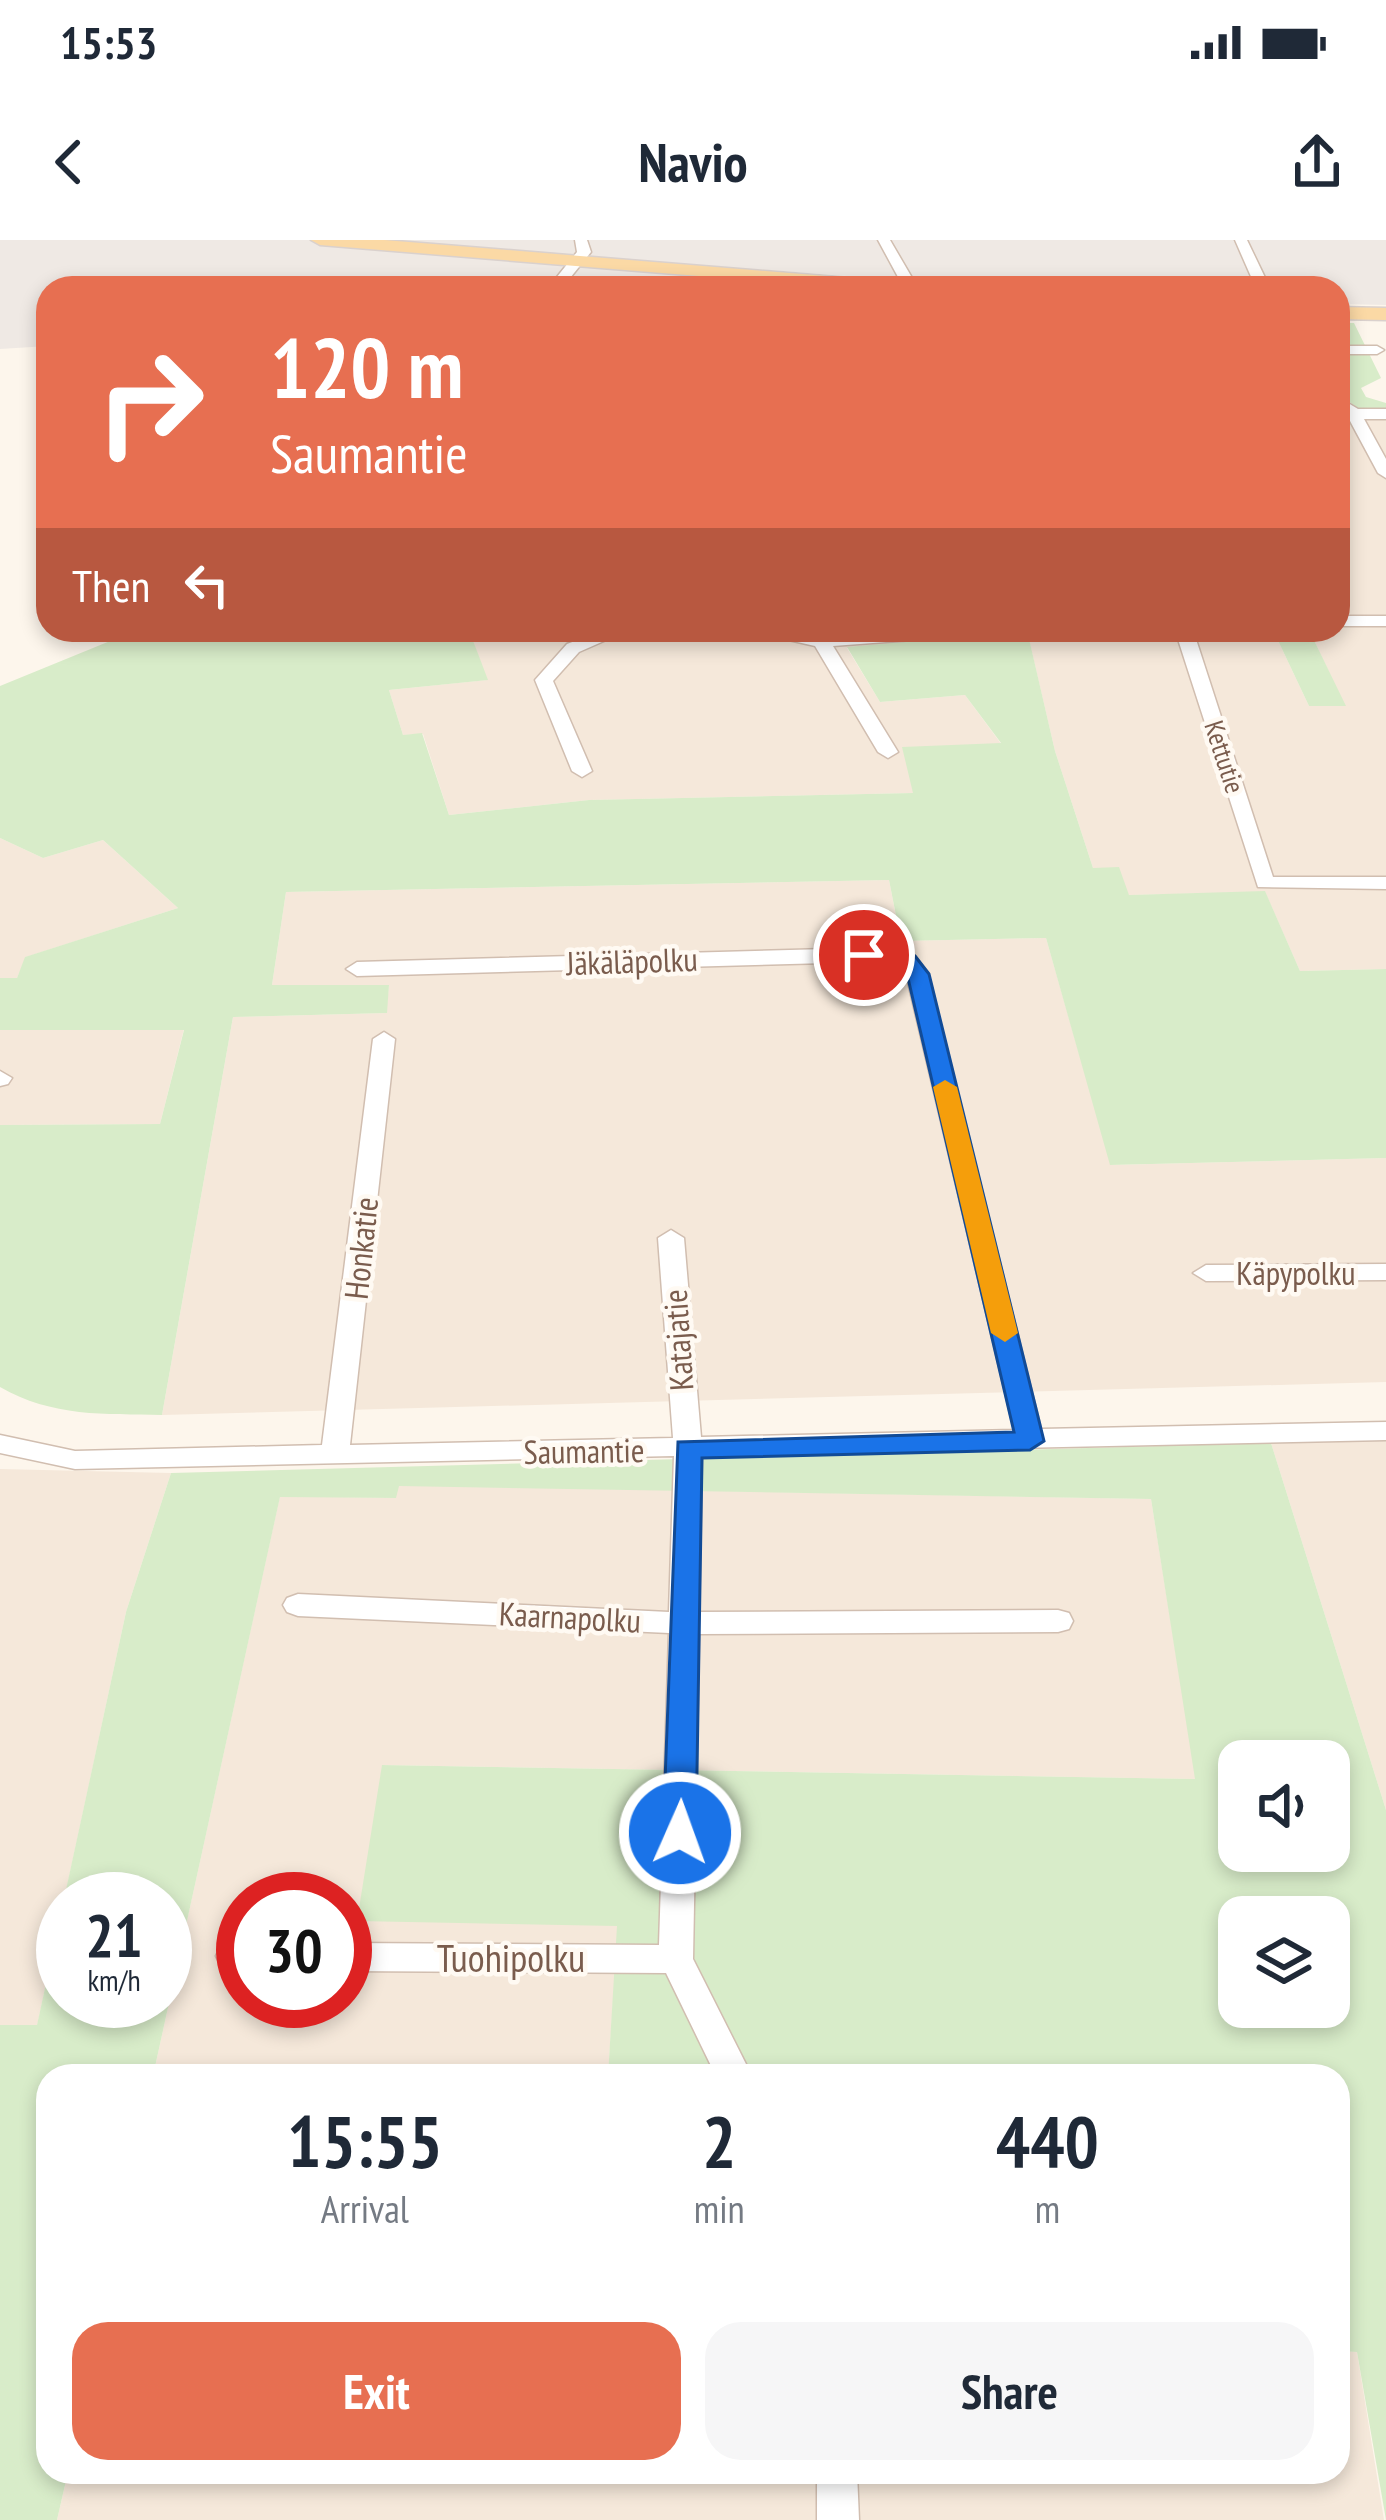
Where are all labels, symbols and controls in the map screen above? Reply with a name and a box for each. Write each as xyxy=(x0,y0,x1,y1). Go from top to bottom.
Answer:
text: 15:53 xyxy=(60,13,157,71)
text: Navio xyxy=(638,127,748,197)
icon: back xyxy=(36,129,102,195)
icon: share xyxy=(1284,129,1350,195)
text: 120 m xyxy=(270,312,463,421)
icon: right xyxy=(72,324,228,480)
text: Saumantie xyxy=(270,418,467,488)
icon: left xyxy=(174,552,240,618)
text: Then xyxy=(72,556,150,614)
street label: Kettutie xyxy=(1197,716,1253,797)
pin xyxy=(813,904,915,1006)
icon: arrive xyxy=(831,922,897,988)
street label: Jäkäläpolku xyxy=(565,937,698,984)
street label: Honkatie xyxy=(334,1195,387,1301)
street label: Käpypolku xyxy=(1236,1251,1356,1294)
street label: Katajatie xyxy=(653,1288,702,1392)
street label: Saumantie xyxy=(523,1428,645,1473)
street label: Kaarnapolku xyxy=(498,1591,642,1642)
map controls xyxy=(1218,1740,1350,2028)
button: sound xyxy=(1218,1740,1350,1872)
position arrow xyxy=(617,1770,743,1896)
speed limit sign: 30 xyxy=(216,1872,372,2028)
text: 21 xyxy=(85,1896,143,1974)
button: layers xyxy=(1218,1896,1350,2028)
street label: Tuohipolku xyxy=(437,1932,585,1983)
text: km/h xyxy=(87,1960,141,1999)
text: 15:55 xyxy=(287,2094,443,2187)
text: 2 xyxy=(702,2094,736,2187)
text: 440 xyxy=(996,2094,1099,2187)
text: Arrival xyxy=(321,2183,409,2234)
text: min xyxy=(694,2183,745,2234)
text: m xyxy=(1035,2183,1060,2234)
button: Exit xyxy=(72,2322,681,2460)
button: Share xyxy=(705,2322,1314,2460)

